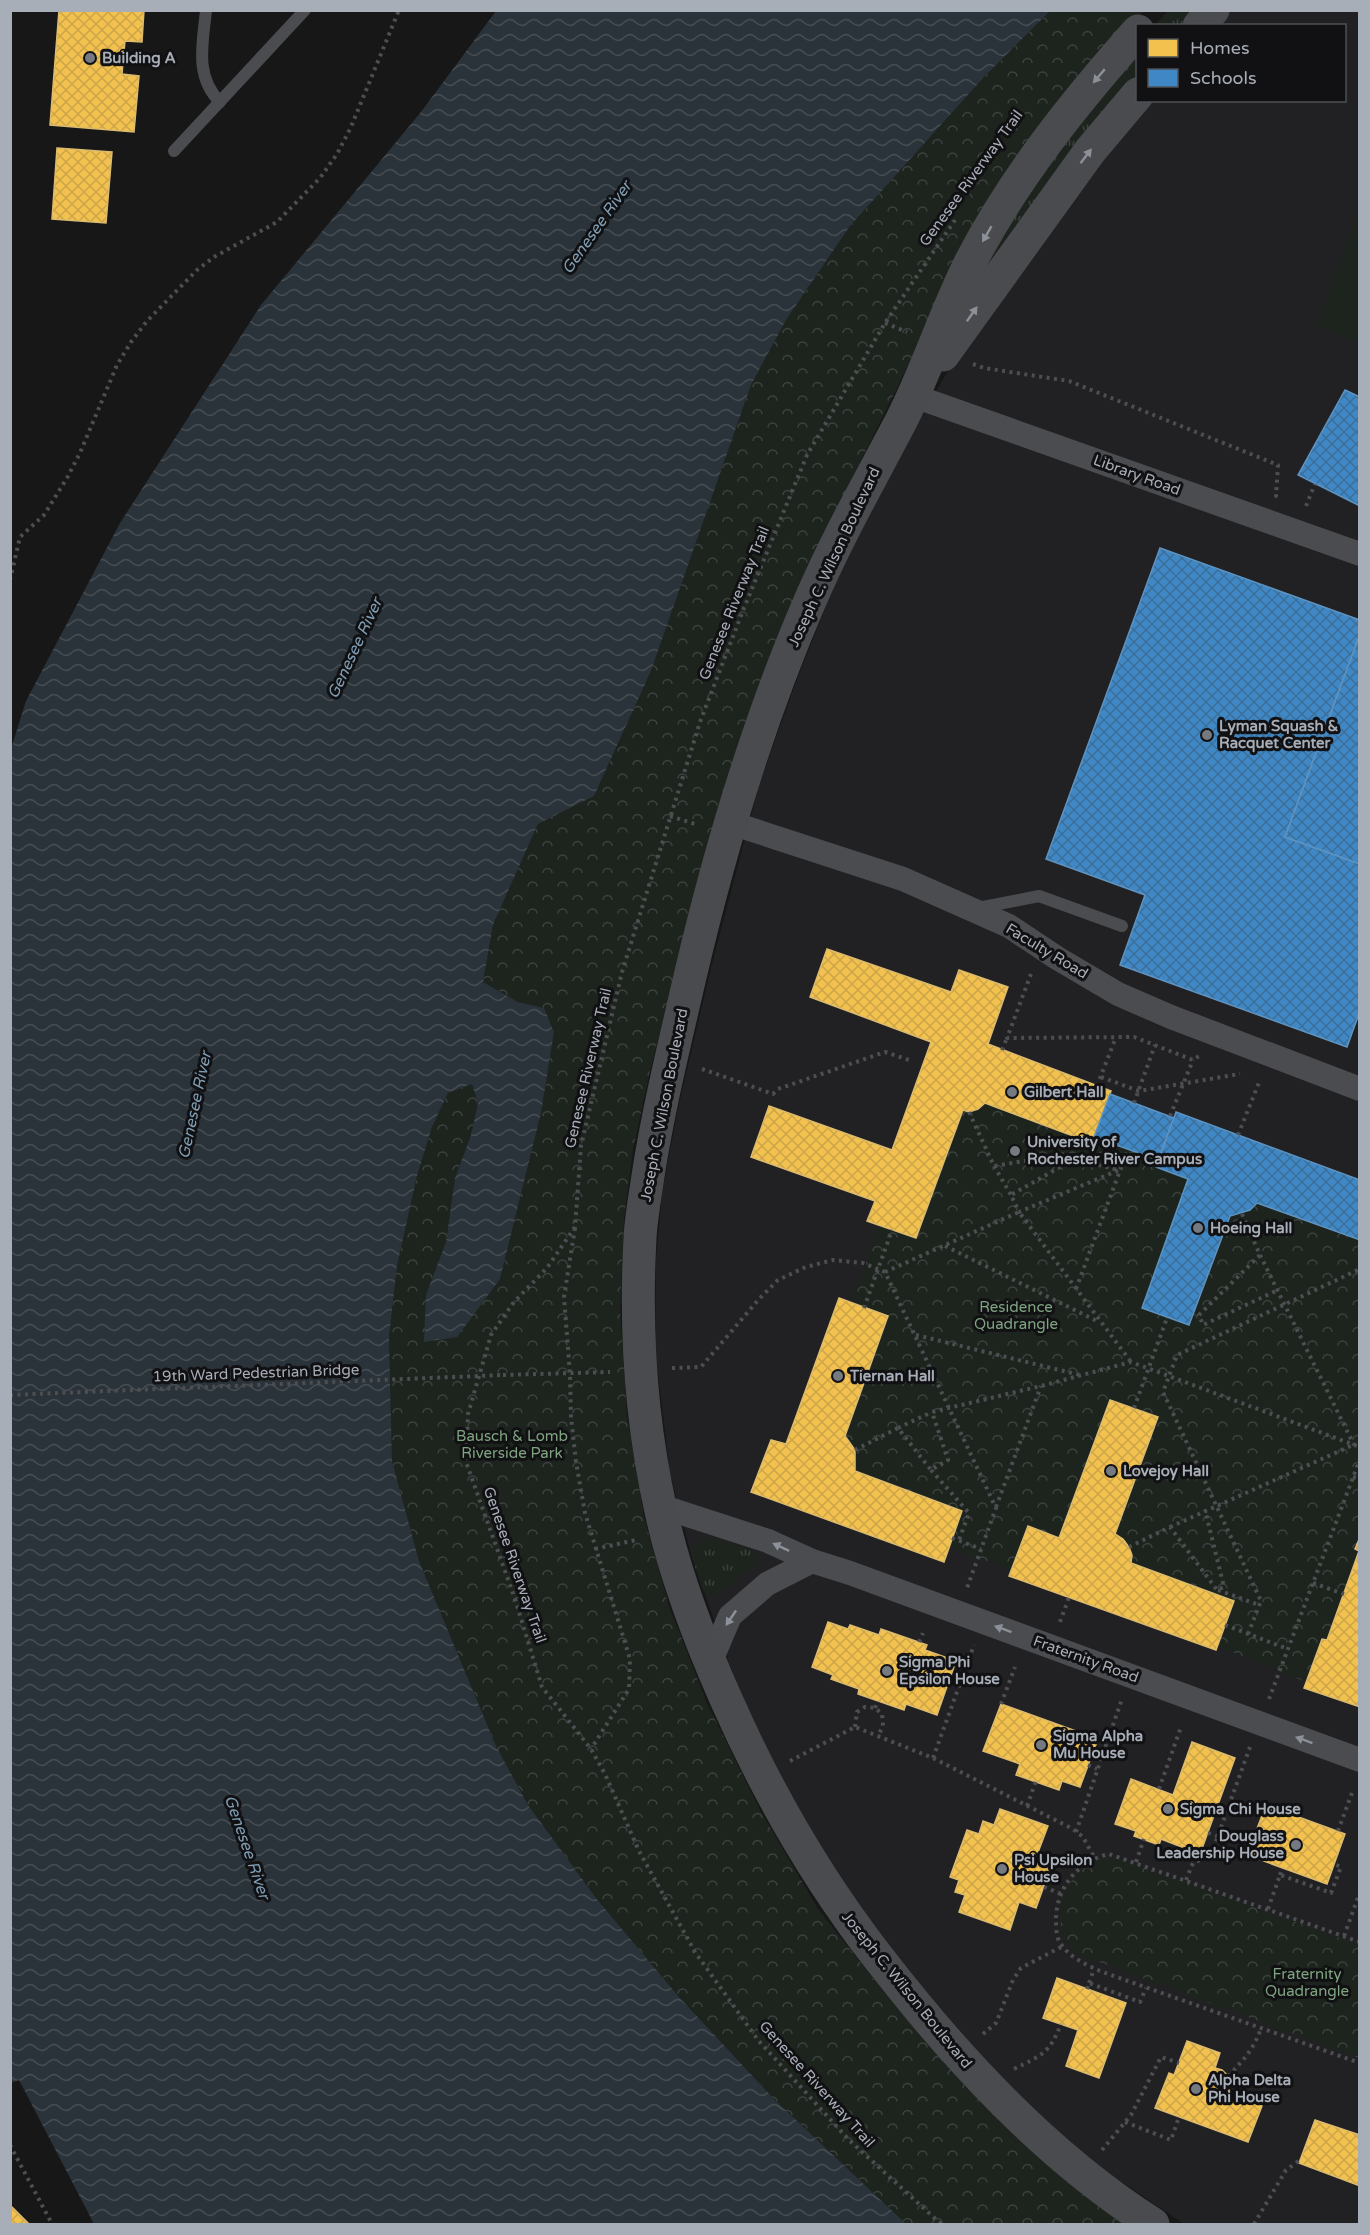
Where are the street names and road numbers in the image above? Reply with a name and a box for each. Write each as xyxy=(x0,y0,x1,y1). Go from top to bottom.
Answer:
street label: Genesee Riverway Trail xyxy=(916,106,1026,250)
street label: Library Road xyxy=(1091,451,1183,499)
street label: Joseph C. Wilson Boulevard xyxy=(784,464,884,650)
street label: Genesee Riverway Trail xyxy=(695,524,773,682)
street label: Faculty Road xyxy=(1003,919,1091,983)
street label: Genesee Riverway Trail xyxy=(561,986,615,1150)
street label: Joseph C. Wilson Boulevard xyxy=(636,1007,692,1203)
street label: 19th Ward Pedestrian Bridge xyxy=(152,1360,360,1386)
street label: Genesee Riverway Trail xyxy=(480,1485,550,1645)
street label: Fraternity Road xyxy=(1031,1632,1141,1686)
street label: Joseph C. Wilson Boulevard xyxy=(838,1908,976,2072)
street label: Genesee Riverway Trail xyxy=(755,2017,879,2151)

